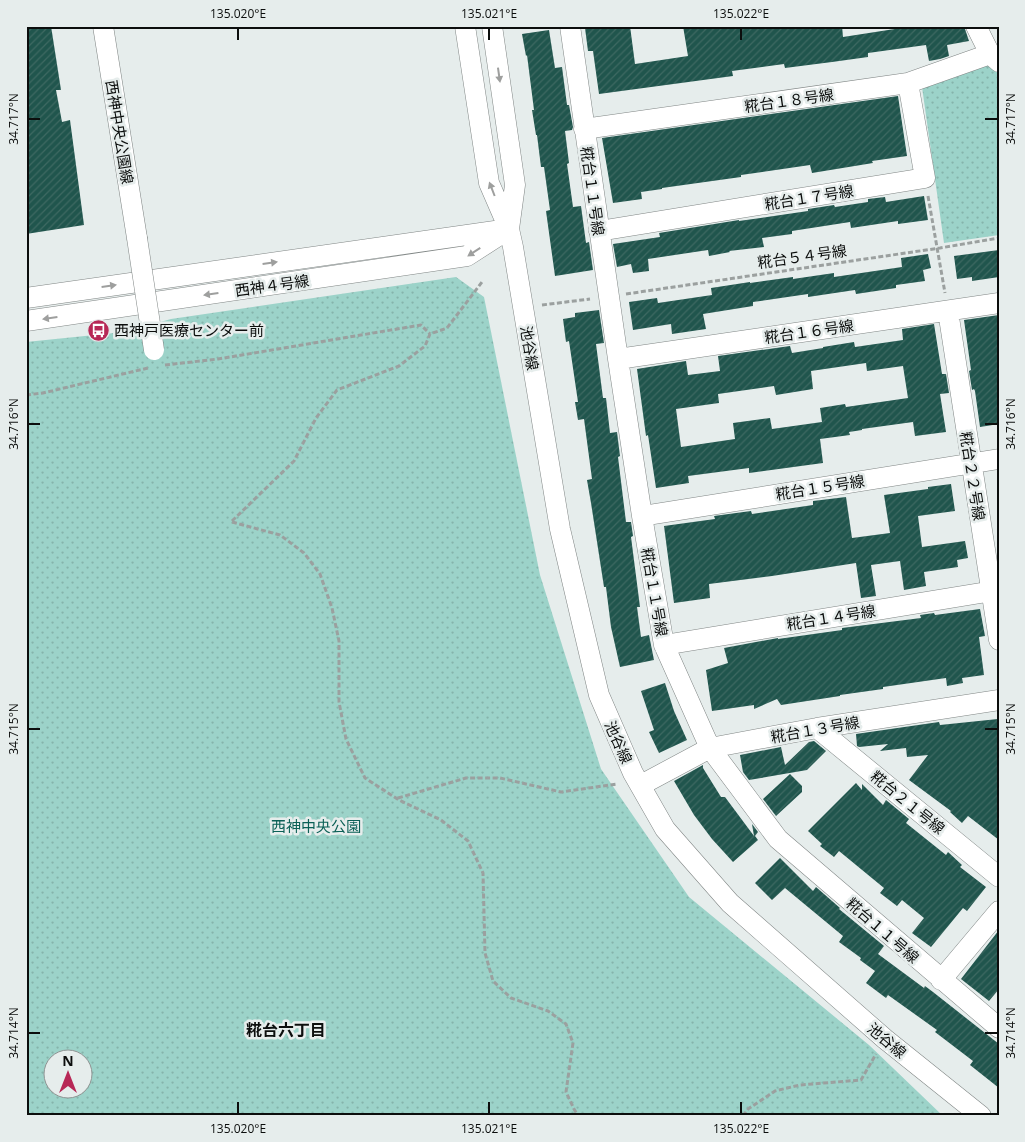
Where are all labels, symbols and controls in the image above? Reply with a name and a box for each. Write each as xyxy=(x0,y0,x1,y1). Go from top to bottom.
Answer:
text: 135.020°E xyxy=(210,5,266,22)
text: 135.021°E xyxy=(461,5,517,22)
text: 135.022°E xyxy=(713,5,769,22)
one-way arrow xyxy=(496,67,504,83)
street label: 西神中央公園線 xyxy=(102,79,138,185)
street label: 糀台１８号線 xyxy=(743,84,835,116)
text: 34.717°N xyxy=(5,93,22,145)
text: 34.717°N xyxy=(1002,93,1019,145)
street label: 糀台１１号線 xyxy=(577,145,609,237)
street label: 糀台１７号線 xyxy=(763,180,855,214)
one-way arrow xyxy=(488,181,496,196)
street label: 糀台５４号線 xyxy=(756,240,848,272)
one-way arrow xyxy=(467,247,481,256)
one-way arrow xyxy=(262,259,278,267)
street label: 西神４号線 xyxy=(233,270,311,300)
one-way arrow xyxy=(101,282,117,290)
one-way arrow xyxy=(203,290,219,298)
one-way arrow xyxy=(42,314,58,322)
street label: 糀台１６号線 xyxy=(763,315,855,347)
bus stop icon: 西神戸医療センター前 xyxy=(86,318,110,342)
place label: 西神戸医療センター前 xyxy=(114,320,264,340)
street label: 池谷線 xyxy=(517,324,543,372)
text: 34.716°N xyxy=(5,398,22,450)
text: 34.716°N xyxy=(1002,398,1019,450)
street label: 糀台２２号線 xyxy=(956,430,990,522)
street label: 糀台１５号線 xyxy=(774,470,866,504)
street label: 糀台１１号線 xyxy=(637,546,673,638)
street label: 糀台１４号線 xyxy=(785,600,877,634)
text: 34.715°N xyxy=(5,703,22,755)
text: 34.715°N xyxy=(1002,703,1019,755)
street label: 糀台１３号線 xyxy=(769,711,861,747)
street label: 池谷線 xyxy=(601,717,637,767)
street label: 糀台２１号線 xyxy=(867,766,949,838)
park label: 西神中央公園 xyxy=(271,816,361,836)
street label: 糀台１１号線 xyxy=(842,893,924,967)
text: 34.714°N xyxy=(5,1007,22,1059)
text: 34.714°N xyxy=(1002,1007,1019,1059)
street label: 池谷線 xyxy=(863,1018,911,1062)
district label: 糀台六丁目 xyxy=(246,1019,326,1041)
north arrow xyxy=(42,1050,92,1100)
text: N xyxy=(62,1051,74,1070)
text: 135.020°E xyxy=(210,1120,266,1137)
text: 135.021°E xyxy=(461,1120,517,1137)
text: 135.022°E xyxy=(713,1120,769,1137)

